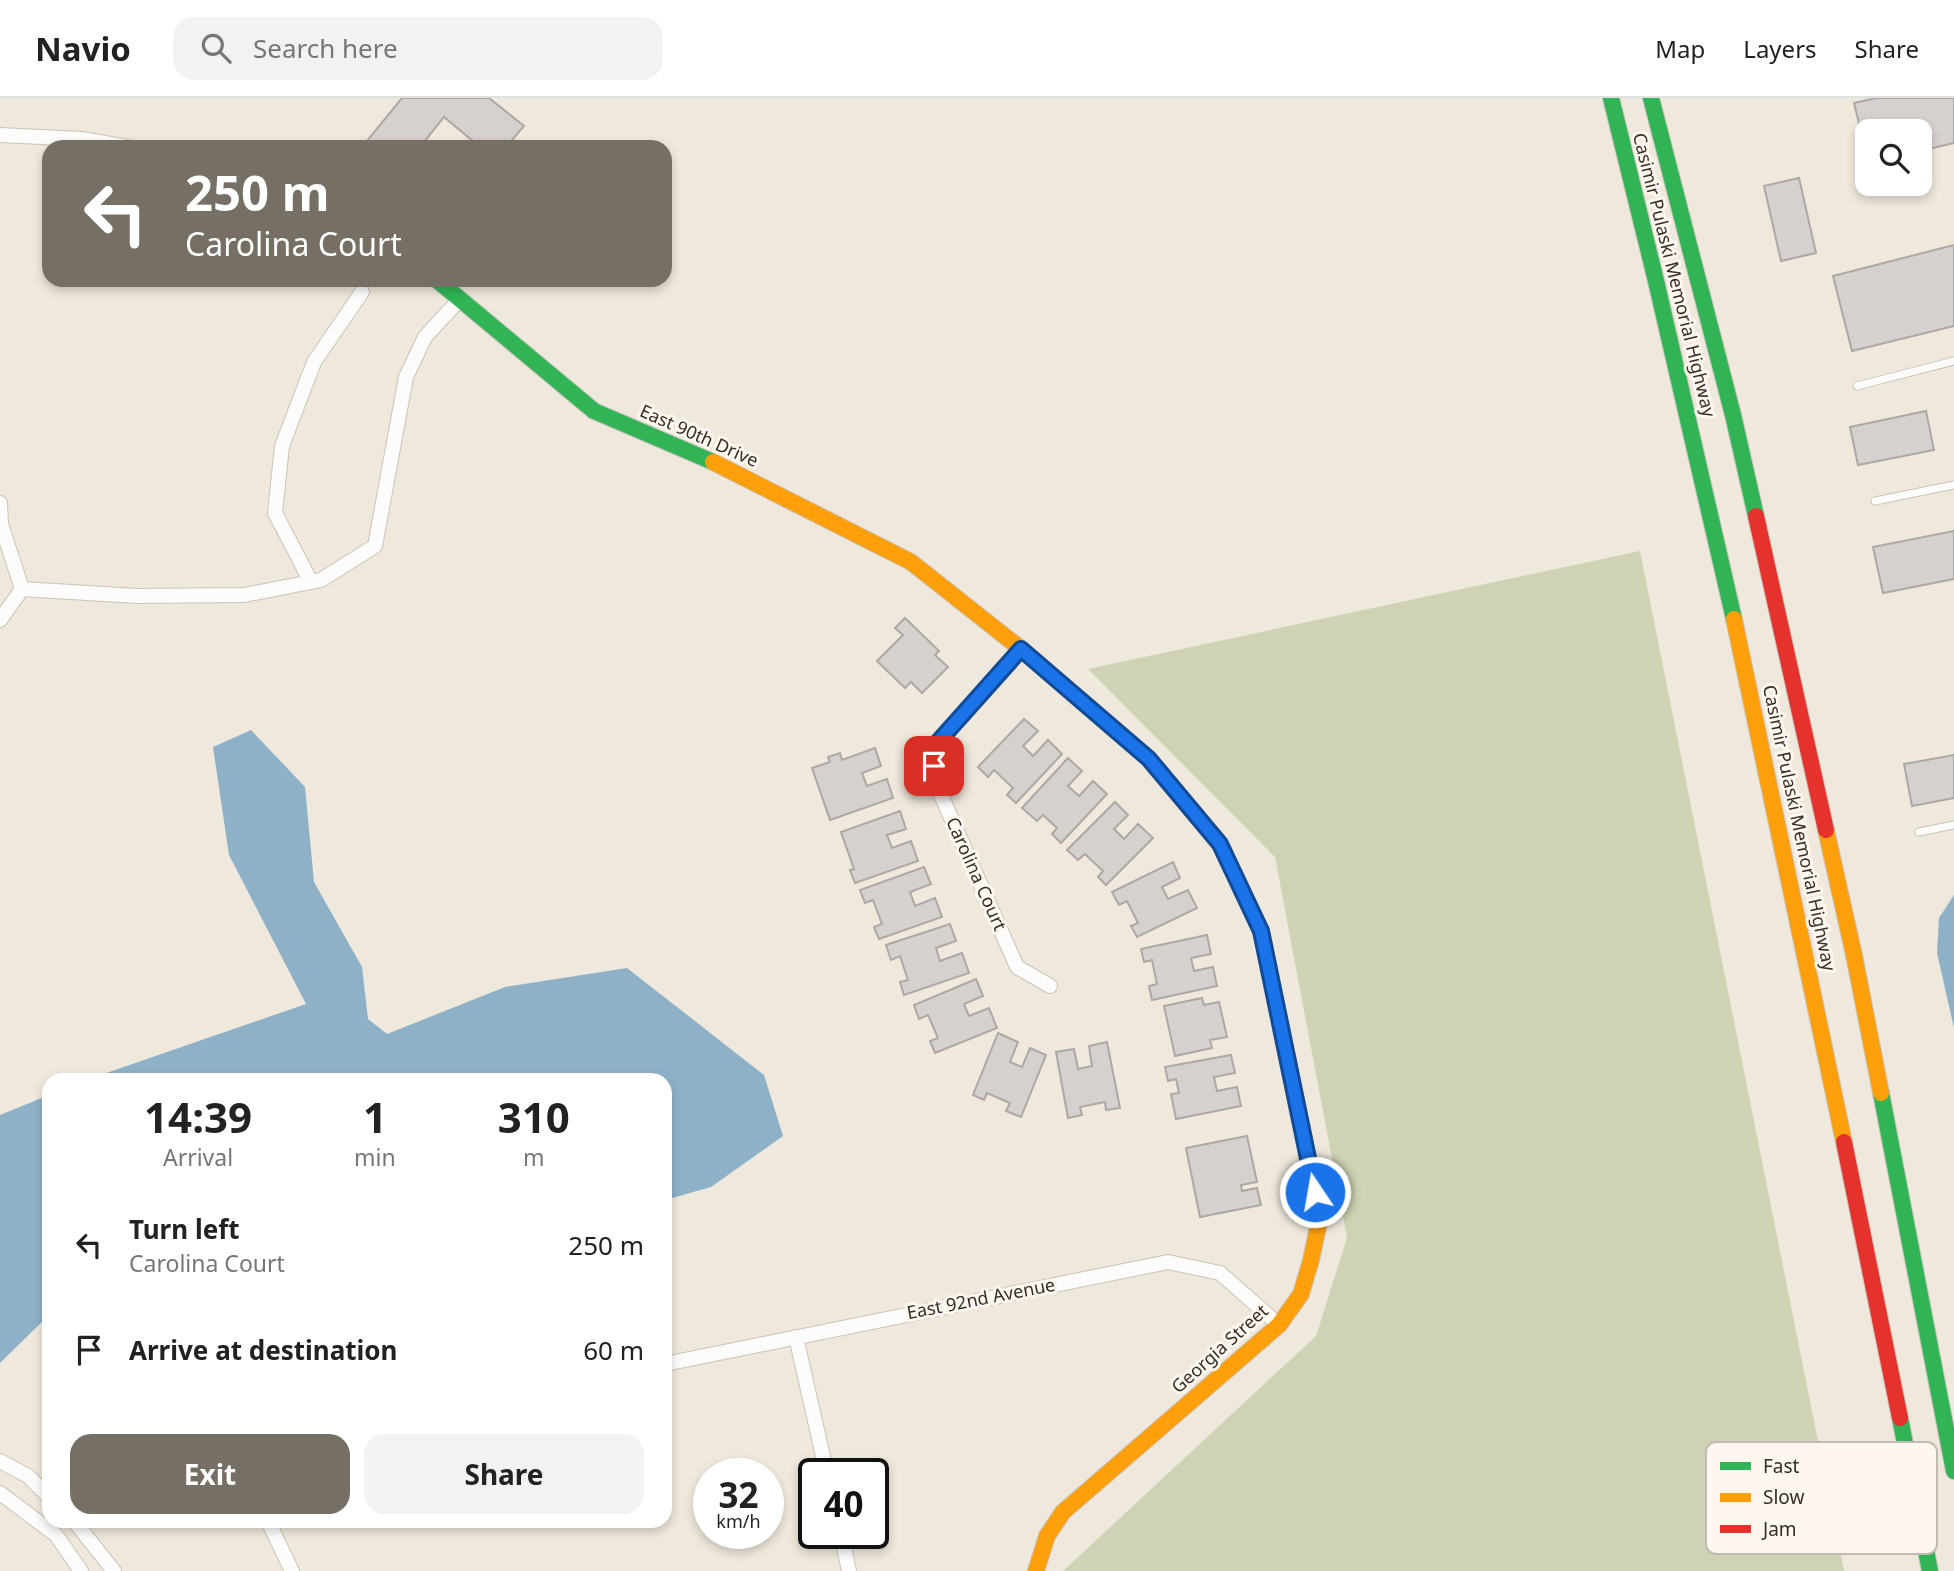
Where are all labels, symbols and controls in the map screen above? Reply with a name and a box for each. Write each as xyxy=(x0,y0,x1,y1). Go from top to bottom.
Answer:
search box xyxy=(173,17,663,80)
text: Navio xyxy=(35,26,131,71)
icon: search xyxy=(197,29,235,67)
text: Search here xyxy=(253,30,398,66)
text: Map xyxy=(1655,32,1705,65)
text: Layers xyxy=(1743,32,1817,65)
text: Share xyxy=(1855,32,1919,65)
map controls xyxy=(1855,119,1932,196)
button: search xyxy=(1855,119,1932,196)
street label: Casimir Pulaski Memorial Highway xyxy=(1628,130,1722,420)
text: 250 m xyxy=(185,159,330,225)
icon: left xyxy=(70,168,161,259)
text: Carolina Court xyxy=(185,222,402,265)
street label: East 90th Drive xyxy=(636,398,762,472)
street label: Casimir Pulaski Memorial Highway xyxy=(1758,683,1842,974)
pin xyxy=(904,736,964,796)
icon: arrive xyxy=(915,747,953,785)
street label: Carolina Court xyxy=(941,813,1013,935)
text: 14:39 xyxy=(144,1088,252,1145)
text: 1 xyxy=(363,1088,387,1145)
text: 310 xyxy=(498,1088,570,1145)
text: Arrival xyxy=(163,1141,233,1173)
text: min xyxy=(354,1141,396,1173)
text: m xyxy=(523,1141,545,1173)
position arrow xyxy=(1278,1155,1352,1229)
text: Turn left xyxy=(129,1211,240,1247)
icon: left xyxy=(70,1226,108,1264)
text: 250 m xyxy=(568,1227,644,1263)
text: Carolina Court xyxy=(129,1247,285,1279)
street label: East 92nd Avenue xyxy=(905,1272,1057,1324)
street label: Georgia Street xyxy=(1166,1298,1273,1398)
icon: arrive xyxy=(70,1331,108,1369)
text: Arrive at destination xyxy=(129,1332,398,1368)
text: 60 m xyxy=(583,1332,644,1368)
button: Exit xyxy=(70,1434,350,1514)
button: Share xyxy=(364,1434,644,1514)
legend xyxy=(1706,1442,1937,1554)
text: Fast xyxy=(1763,1453,1800,1479)
speed limit sign: 40 xyxy=(798,1458,889,1549)
text: 32 xyxy=(718,1471,759,1518)
text: Slow xyxy=(1763,1484,1804,1510)
text: km/h xyxy=(716,1509,761,1533)
text: Jam xyxy=(1761,1516,1797,1542)

